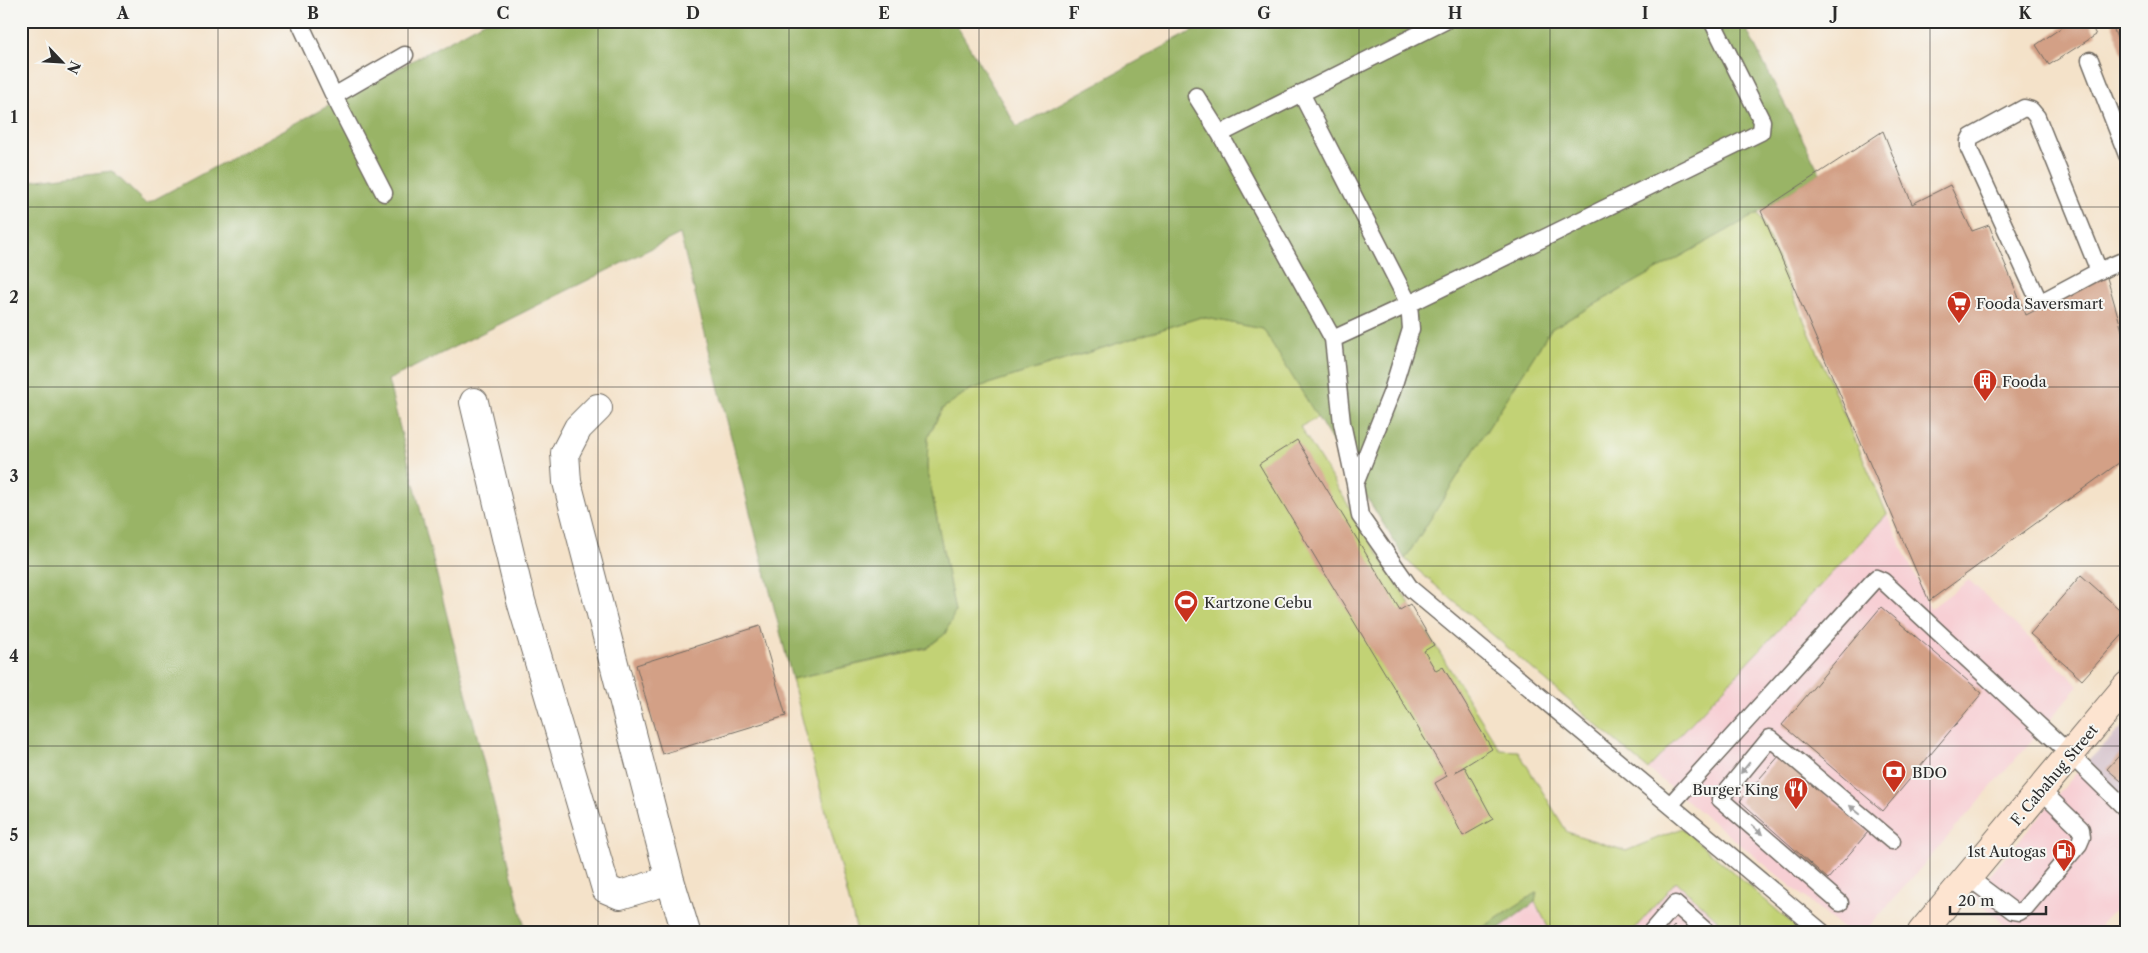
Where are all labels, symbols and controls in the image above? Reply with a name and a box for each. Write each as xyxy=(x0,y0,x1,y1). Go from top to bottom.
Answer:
text: A xyxy=(116,3,130,23)
text: B xyxy=(307,3,319,23)
text: C xyxy=(497,3,509,23)
text: D xyxy=(686,3,700,23)
text: E xyxy=(878,3,890,23)
text: F xyxy=(1069,3,1080,23)
text: G xyxy=(1257,3,1271,23)
text: H xyxy=(1448,3,1462,23)
text: I xyxy=(1642,3,1649,23)
text: J xyxy=(1829,3,1838,23)
text: K xyxy=(2019,3,2033,23)
north arrow xyxy=(38,38,88,88)
text: N xyxy=(63,58,85,77)
text: 1 xyxy=(10,107,18,127)
text: 2 xyxy=(9,287,19,307)
supermarket icon: Fooda Saversmart xyxy=(1946,290,1972,324)
place label: Fooda Saversmart xyxy=(1976,294,2104,313)
building icon: Fooda xyxy=(1972,368,1998,402)
place label: Fooda xyxy=(2002,372,2047,391)
text: 3 xyxy=(9,466,19,486)
sports icon: Kartzone Cebu xyxy=(1173,589,1199,623)
place label: Kartzone Cebu xyxy=(1204,593,1312,612)
text: 4 xyxy=(9,646,19,666)
street label: F. Cabahug Street xyxy=(2006,720,2102,829)
bank icon: BDO xyxy=(1881,759,1907,793)
one-way arrow xyxy=(1739,762,1751,774)
place label: BDO xyxy=(1912,763,1947,782)
restaurant icon: Burger King xyxy=(1783,776,1809,810)
place label: Burger King xyxy=(1692,780,1778,799)
one-way arrow xyxy=(1849,804,1862,815)
text: 5 xyxy=(10,825,19,845)
one-way arrow xyxy=(1750,825,1763,836)
fuel station icon: 1st Autogas xyxy=(2051,838,2077,872)
place label: 1st Autogas xyxy=(1968,842,2046,861)
scale bar xyxy=(1950,883,2047,915)
text: 20 m xyxy=(1958,891,1994,910)

